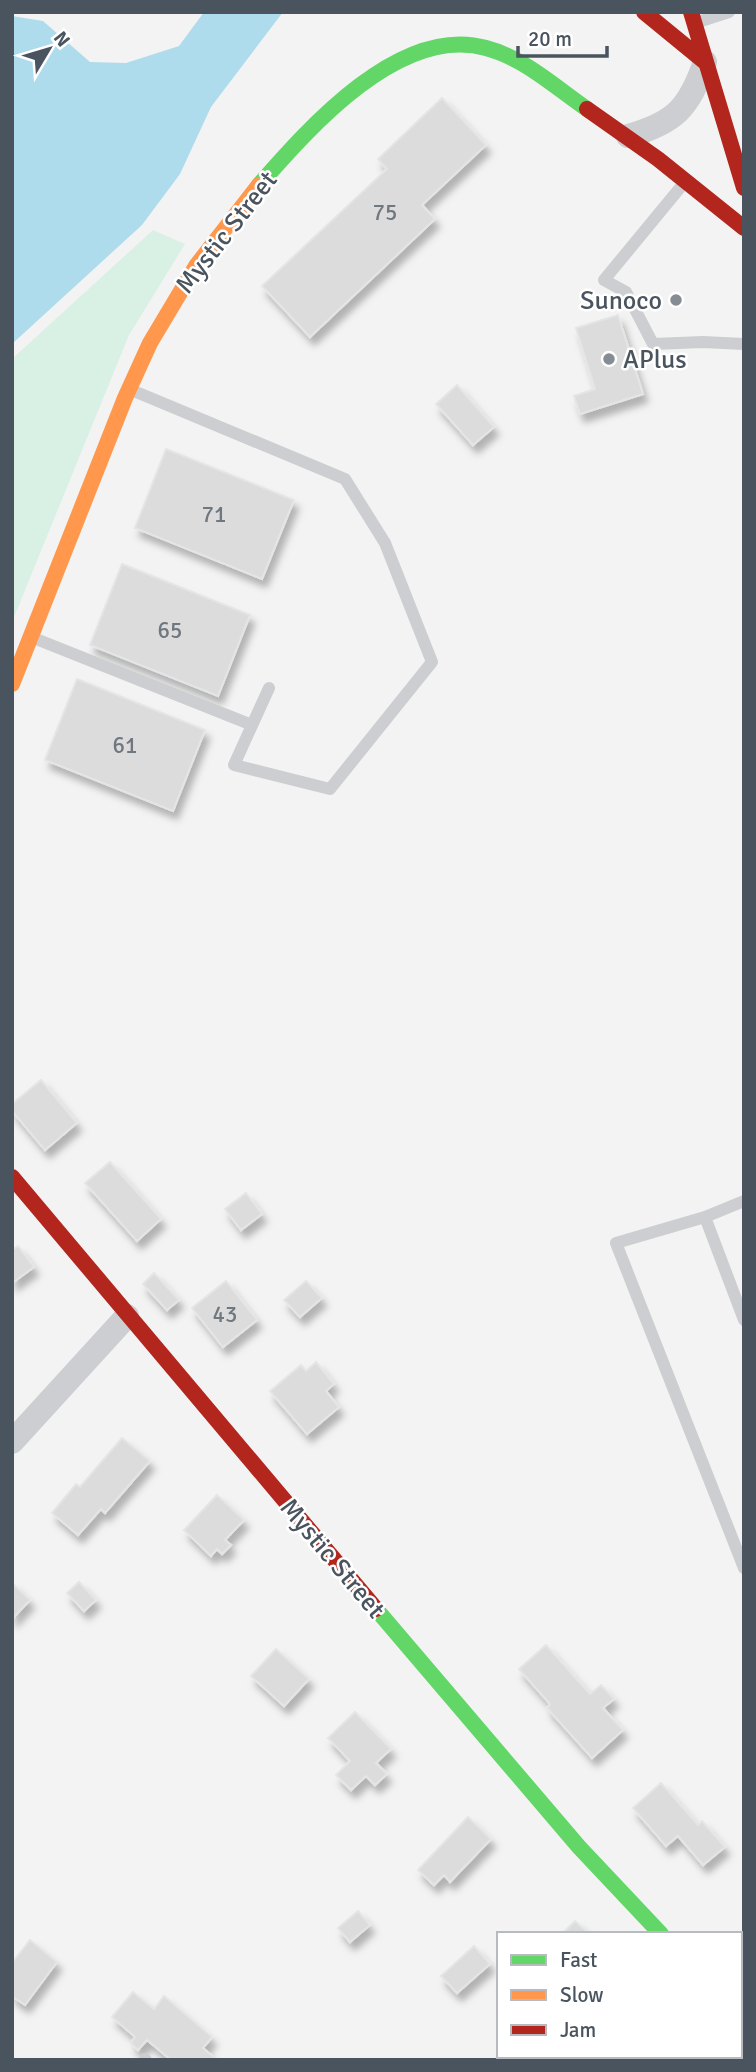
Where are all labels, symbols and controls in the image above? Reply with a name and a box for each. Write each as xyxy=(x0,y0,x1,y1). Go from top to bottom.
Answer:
north arrow xyxy=(14,14,84,84)
scale bar xyxy=(518,14,607,58)
text: 20 m xyxy=(528,26,572,52)
text: N xyxy=(48,27,75,52)
street label: Mystic Street xyxy=(169,165,285,300)
house number: 75 xyxy=(373,198,397,227)
place label: Sunoco xyxy=(580,285,662,317)
marker: Sunoco xyxy=(668,292,684,308)
place label: APlus xyxy=(623,344,687,376)
marker: APlus xyxy=(601,351,617,367)
house number: 71 xyxy=(202,500,226,529)
house number: 65 xyxy=(158,616,182,645)
house number: 61 xyxy=(113,731,137,760)
house number: 43 xyxy=(213,1300,237,1329)
street label: Mystic Street xyxy=(273,1492,392,1625)
legend xyxy=(497,1932,742,2058)
text: Fast xyxy=(560,1947,597,1973)
text: Slow xyxy=(560,1982,604,2008)
text: Jam xyxy=(560,2017,596,2043)

